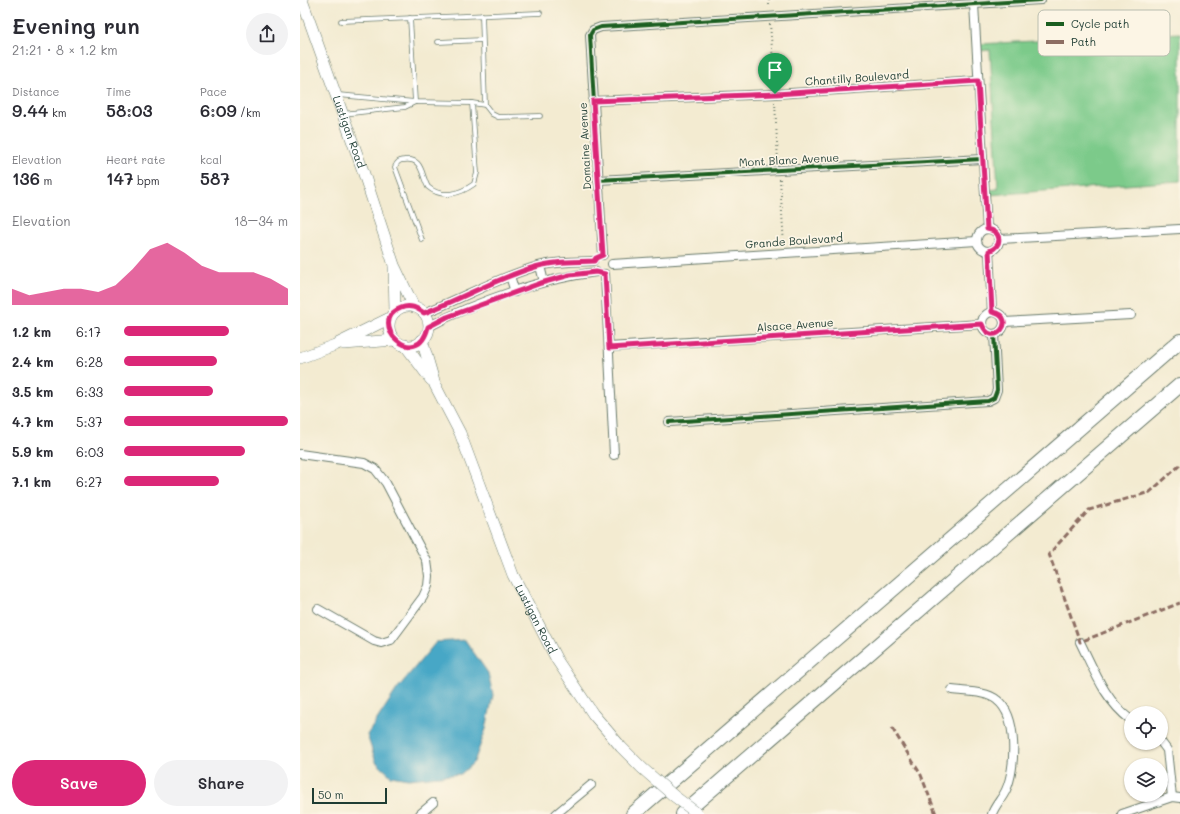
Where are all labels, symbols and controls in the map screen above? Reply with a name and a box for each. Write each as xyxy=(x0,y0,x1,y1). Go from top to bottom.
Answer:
legend xyxy=(1038,10,1170,56)
text: Evening run xyxy=(12,11,140,40)
button: share xyxy=(246,13,288,55)
text: Cycle path xyxy=(1071,16,1129,31)
text: Path xyxy=(1071,34,1096,49)
text: 21:21 · 8 × 1.2 km xyxy=(12,41,118,58)
pin xyxy=(758,53,792,94)
icon: arrive xyxy=(764,59,786,81)
street label: Chantilly Boulevard xyxy=(805,66,909,89)
text: Distance xyxy=(12,84,59,99)
text: Time xyxy=(106,84,131,99)
text: Pace xyxy=(200,84,227,99)
street label: Lustigan Road xyxy=(330,94,369,170)
text: 9.44 xyxy=(12,99,48,121)
text: 58:03 xyxy=(106,99,153,121)
text: 6:09 xyxy=(200,99,237,121)
street label: Domaine Avenue xyxy=(575,102,594,190)
text: km xyxy=(48,105,67,120)
text: /km xyxy=(237,105,261,120)
street label: Mont Blanc Avenue xyxy=(738,149,840,170)
text: Elevation xyxy=(12,152,61,167)
text: Heart rate xyxy=(106,152,165,167)
text: kcal xyxy=(200,152,222,167)
text: 136 xyxy=(12,167,40,189)
text: 147 xyxy=(106,167,134,189)
text: 587 xyxy=(200,167,230,189)
text: m xyxy=(40,173,52,188)
text: bpm xyxy=(134,173,160,188)
text: Elevation xyxy=(12,212,70,229)
text: 18–34 m xyxy=(234,212,288,229)
street label: Grande Boulevard xyxy=(745,230,843,251)
street label: Alsace Avenue xyxy=(756,314,834,335)
text: 1.2 km xyxy=(12,323,51,340)
text: 6:17 xyxy=(76,323,101,340)
text: 2.4 km xyxy=(12,353,54,370)
text: 6:28 xyxy=(76,353,103,370)
text: 3.5 km xyxy=(12,383,53,400)
text: 6:33 xyxy=(76,383,103,400)
text: 4.7 km xyxy=(12,413,54,430)
text: 5:37 xyxy=(76,413,102,430)
text: 5.9 km xyxy=(12,443,53,460)
text: 6:03 xyxy=(76,443,104,460)
text: 7.1 km xyxy=(12,473,51,490)
text: 6:27 xyxy=(76,473,102,490)
street label: Lustigan Road xyxy=(512,582,560,656)
map controls xyxy=(1124,706,1168,802)
button: locate xyxy=(1124,706,1168,750)
button: layers xyxy=(1124,758,1168,802)
button: Save xyxy=(12,760,146,806)
button: Share xyxy=(154,760,288,806)
scale bar xyxy=(312,786,387,805)
text: 50 m xyxy=(318,787,344,802)

